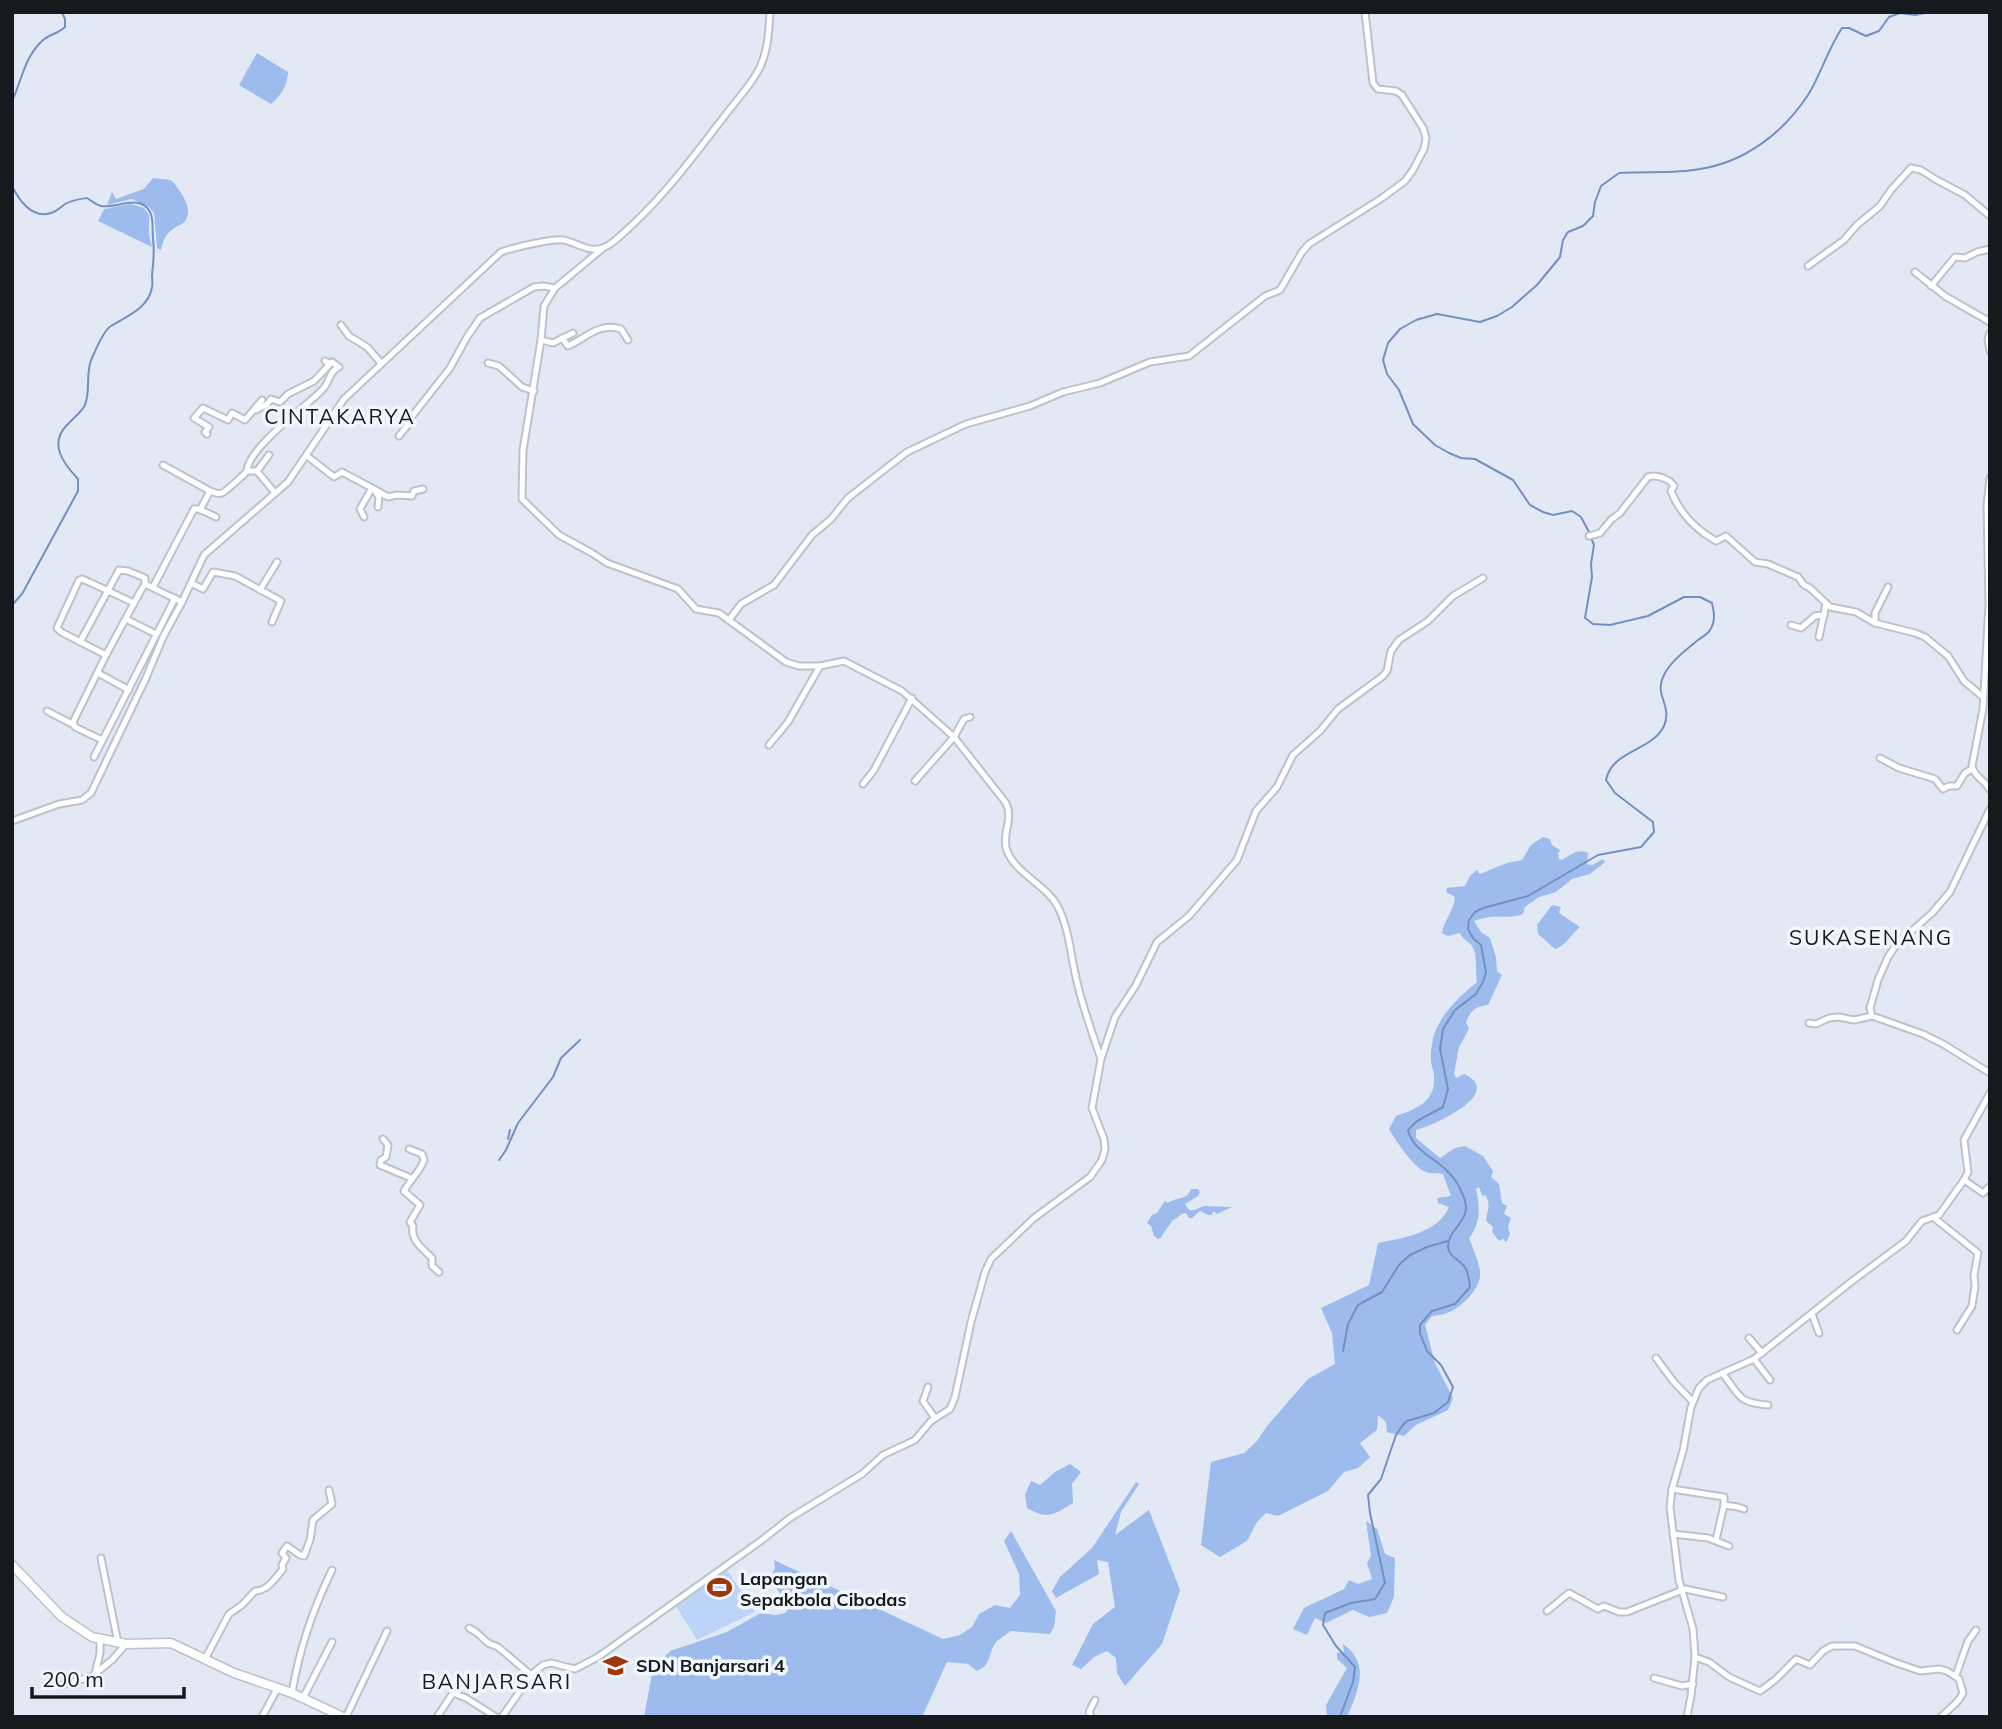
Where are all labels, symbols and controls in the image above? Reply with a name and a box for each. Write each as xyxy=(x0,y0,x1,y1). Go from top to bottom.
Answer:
district label: CINTAKARYA xyxy=(264,403,416,429)
district label: SUKASENANG xyxy=(1789,924,1953,950)
place label: Lapangan Sepakbola Cibodas xyxy=(740,1567,907,1611)
sports icon: Lapangan Sepakbola Cibodas xyxy=(706,1574,734,1602)
school or university icon: SDN Banjarsari 4 xyxy=(602,1651,630,1679)
place label: SDN Banjarsari 4 xyxy=(636,1654,785,1677)
scale bar xyxy=(32,1656,184,1700)
text: 200 m xyxy=(42,1666,104,1692)
district label: BANJARSARI xyxy=(422,1668,572,1694)

